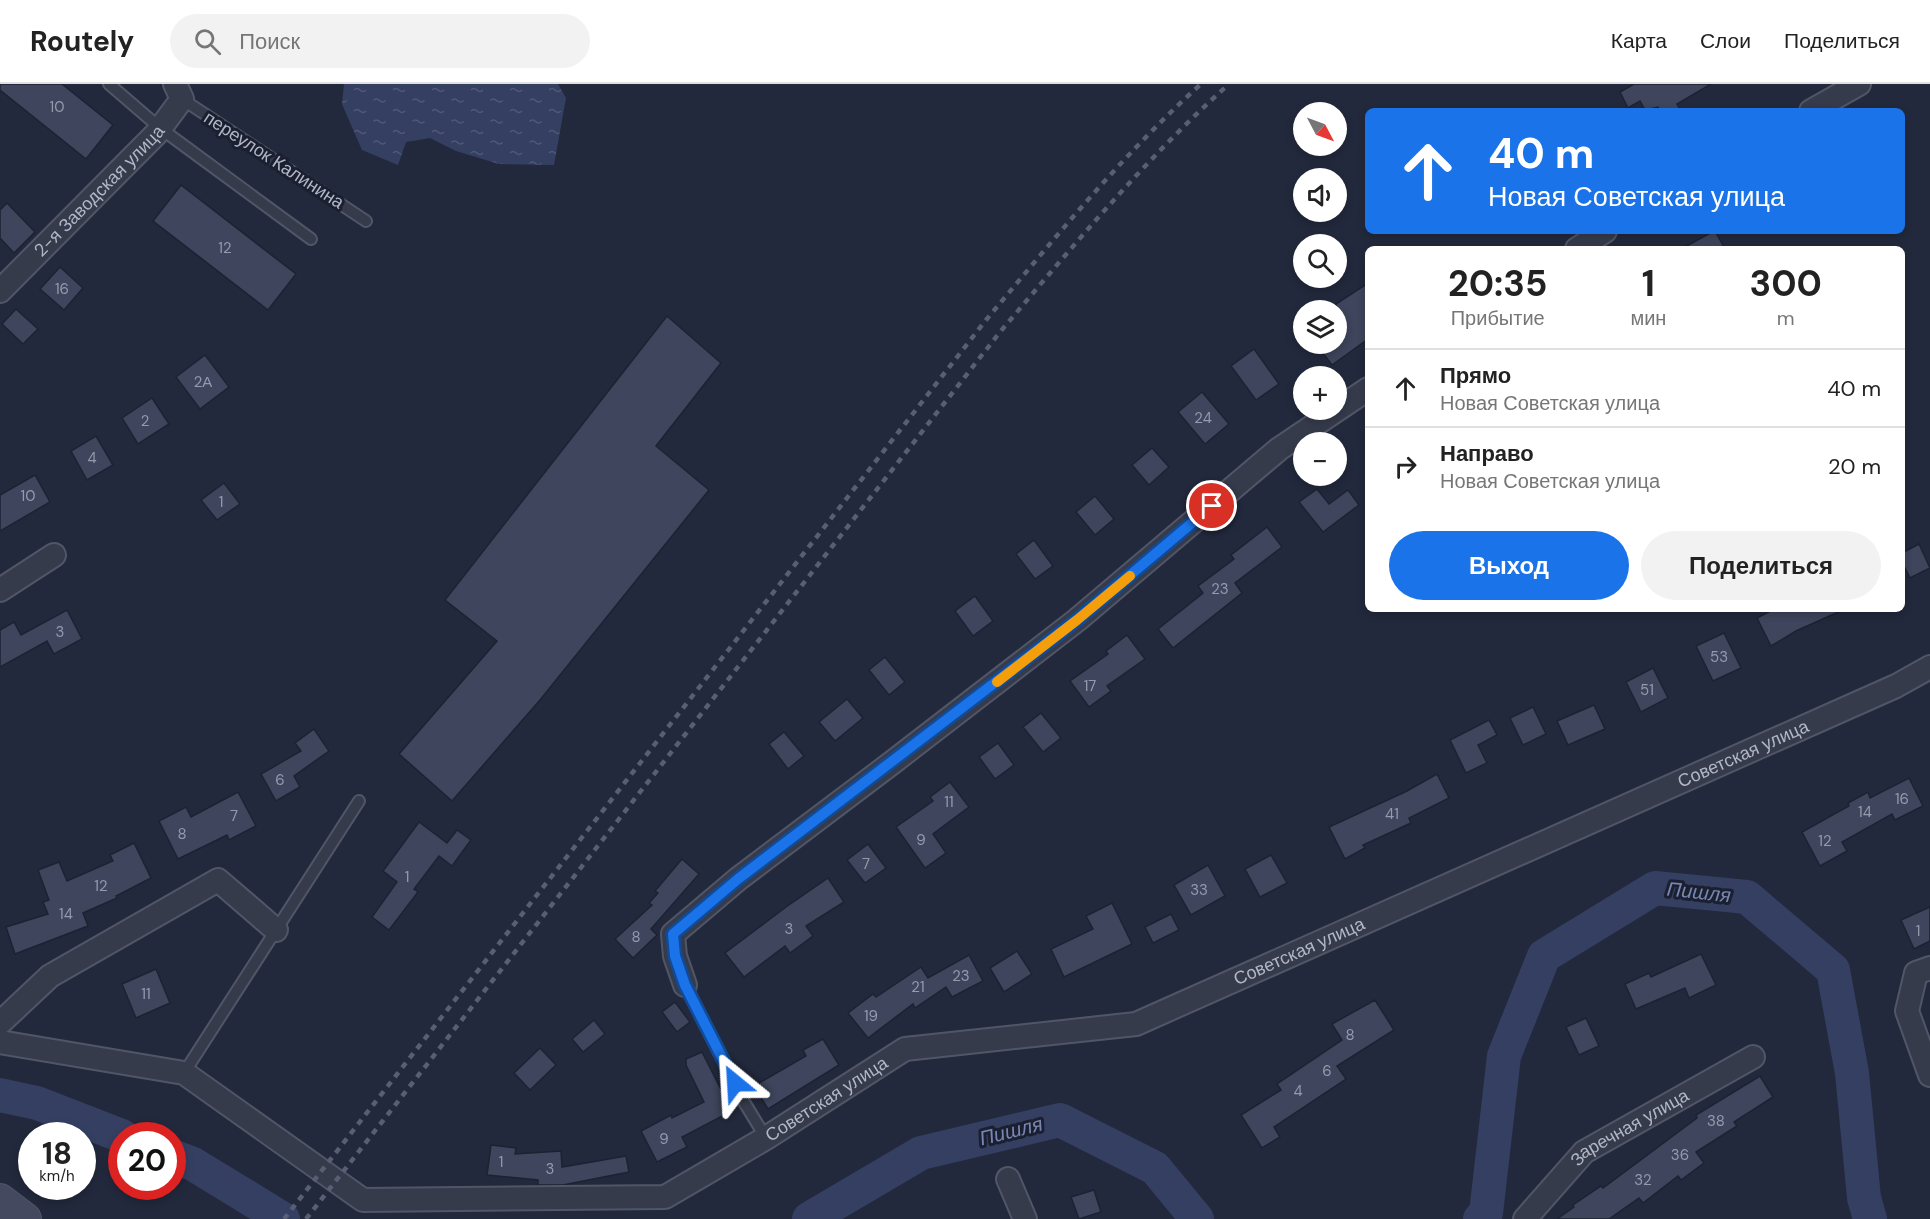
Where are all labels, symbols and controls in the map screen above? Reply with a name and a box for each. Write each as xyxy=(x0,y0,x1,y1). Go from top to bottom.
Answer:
search box xyxy=(170,14,590,68)
text: Routely xyxy=(30,23,134,60)
icon: search xyxy=(191,25,224,58)
text: Поиск xyxy=(239,27,300,56)
text: Карта xyxy=(1611,27,1667,55)
text: Слои xyxy=(1700,27,1751,55)
text: Поделиться xyxy=(1784,27,1900,55)
house number: 10 xyxy=(50,97,64,117)
north arrow xyxy=(1293,102,1347,156)
map controls xyxy=(1293,102,1347,486)
street label: переулок Калинина xyxy=(199,106,350,215)
street label: 2-я Заводская улица xyxy=(29,120,171,262)
text: 40 m xyxy=(1488,126,1594,181)
icon: ahead xyxy=(1389,132,1467,210)
button: sound xyxy=(1293,168,1347,222)
text: Новая Советская улица xyxy=(1488,179,1785,214)
button: search xyxy=(1293,234,1347,288)
house number: 12 xyxy=(218,238,232,258)
text: 20:35 xyxy=(1448,260,1547,307)
text: 1 xyxy=(1642,260,1655,307)
text: 300 xyxy=(1749,260,1822,307)
house number: 16 xyxy=(55,279,69,299)
button: layers xyxy=(1293,300,1347,354)
text: Прибытие xyxy=(1451,305,1545,331)
text: мин xyxy=(1630,305,1666,331)
text: m xyxy=(1777,305,1795,331)
text: Прямо xyxy=(1440,361,1511,390)
button: + xyxy=(1293,366,1347,420)
house number: 2А xyxy=(194,372,212,392)
icon: ahead xyxy=(1389,372,1422,405)
text: 40 m xyxy=(1827,374,1881,403)
text: Новая Советская улица xyxy=(1440,390,1660,416)
house number: 24 xyxy=(1194,408,1212,428)
house number: 2 xyxy=(141,411,149,431)
button: − xyxy=(1293,432,1347,486)
text: Направо xyxy=(1440,439,1534,468)
house number: 4 xyxy=(87,448,97,468)
icon: right xyxy=(1389,450,1422,483)
text: 20 m xyxy=(1828,452,1881,481)
text: Новая Советская улица xyxy=(1440,468,1660,494)
pin xyxy=(1186,480,1237,531)
house number: 10 xyxy=(21,486,35,506)
icon: arrive xyxy=(1195,489,1228,522)
house number: 1 xyxy=(219,492,223,512)
button: Выход xyxy=(1389,531,1629,600)
button: Поделиться xyxy=(1641,531,1881,600)
house number: 23 xyxy=(1211,579,1229,599)
house number: 3 xyxy=(56,622,64,642)
house number: 53 xyxy=(1710,647,1728,667)
house number: 17 xyxy=(1084,676,1096,696)
house number: 51 xyxy=(1640,680,1654,700)
street label: Советская улица xyxy=(1674,714,1813,794)
house number: 6 xyxy=(275,770,285,790)
house number: 16 xyxy=(1895,789,1909,809)
house number: 11 xyxy=(944,792,954,812)
house number: 14 xyxy=(1858,802,1872,822)
house number: 41 xyxy=(1385,804,1399,824)
house number: 7 xyxy=(230,806,238,826)
house number: 8 xyxy=(177,824,187,844)
house number: 9 xyxy=(916,830,926,850)
house number: 12 xyxy=(1818,831,1832,851)
house number: 7 xyxy=(862,854,870,874)
house number: 1 xyxy=(405,867,409,887)
house number: 12 xyxy=(94,876,108,896)
water label: Пишля xyxy=(1666,876,1733,908)
house number: 33 xyxy=(1190,880,1208,900)
house number: 14 xyxy=(59,904,73,924)
street label: Советская улица xyxy=(1230,911,1369,991)
house number: 3 xyxy=(785,919,793,939)
house number: 1 xyxy=(1916,921,1920,941)
house number: 8 xyxy=(631,927,641,947)
house number: 23 xyxy=(952,966,970,986)
house number: 21 xyxy=(911,977,925,997)
house number: 11 xyxy=(141,984,151,1004)
house number: 19 xyxy=(864,1006,878,1026)
house number: 8 xyxy=(1345,1025,1355,1045)
street label: Советская улица xyxy=(761,1050,893,1147)
position arrow xyxy=(703,1051,767,1115)
house number: 6 xyxy=(1322,1061,1332,1081)
house number: 4 xyxy=(1293,1081,1303,1101)
street label: Заречная улица xyxy=(1565,1083,1694,1171)
water label: Пишля xyxy=(977,1111,1046,1151)
house number: 38 xyxy=(1707,1111,1725,1131)
speed limit sign: 20 xyxy=(108,1122,186,1200)
house number: 9 xyxy=(659,1129,669,1149)
text: 18 xyxy=(42,1134,72,1173)
house number: 36 xyxy=(1671,1145,1689,1165)
house number: 1 xyxy=(499,1152,503,1172)
house number: 3 xyxy=(546,1159,554,1179)
text: km/h xyxy=(39,1166,75,1186)
house number: 32 xyxy=(1634,1170,1652,1190)

